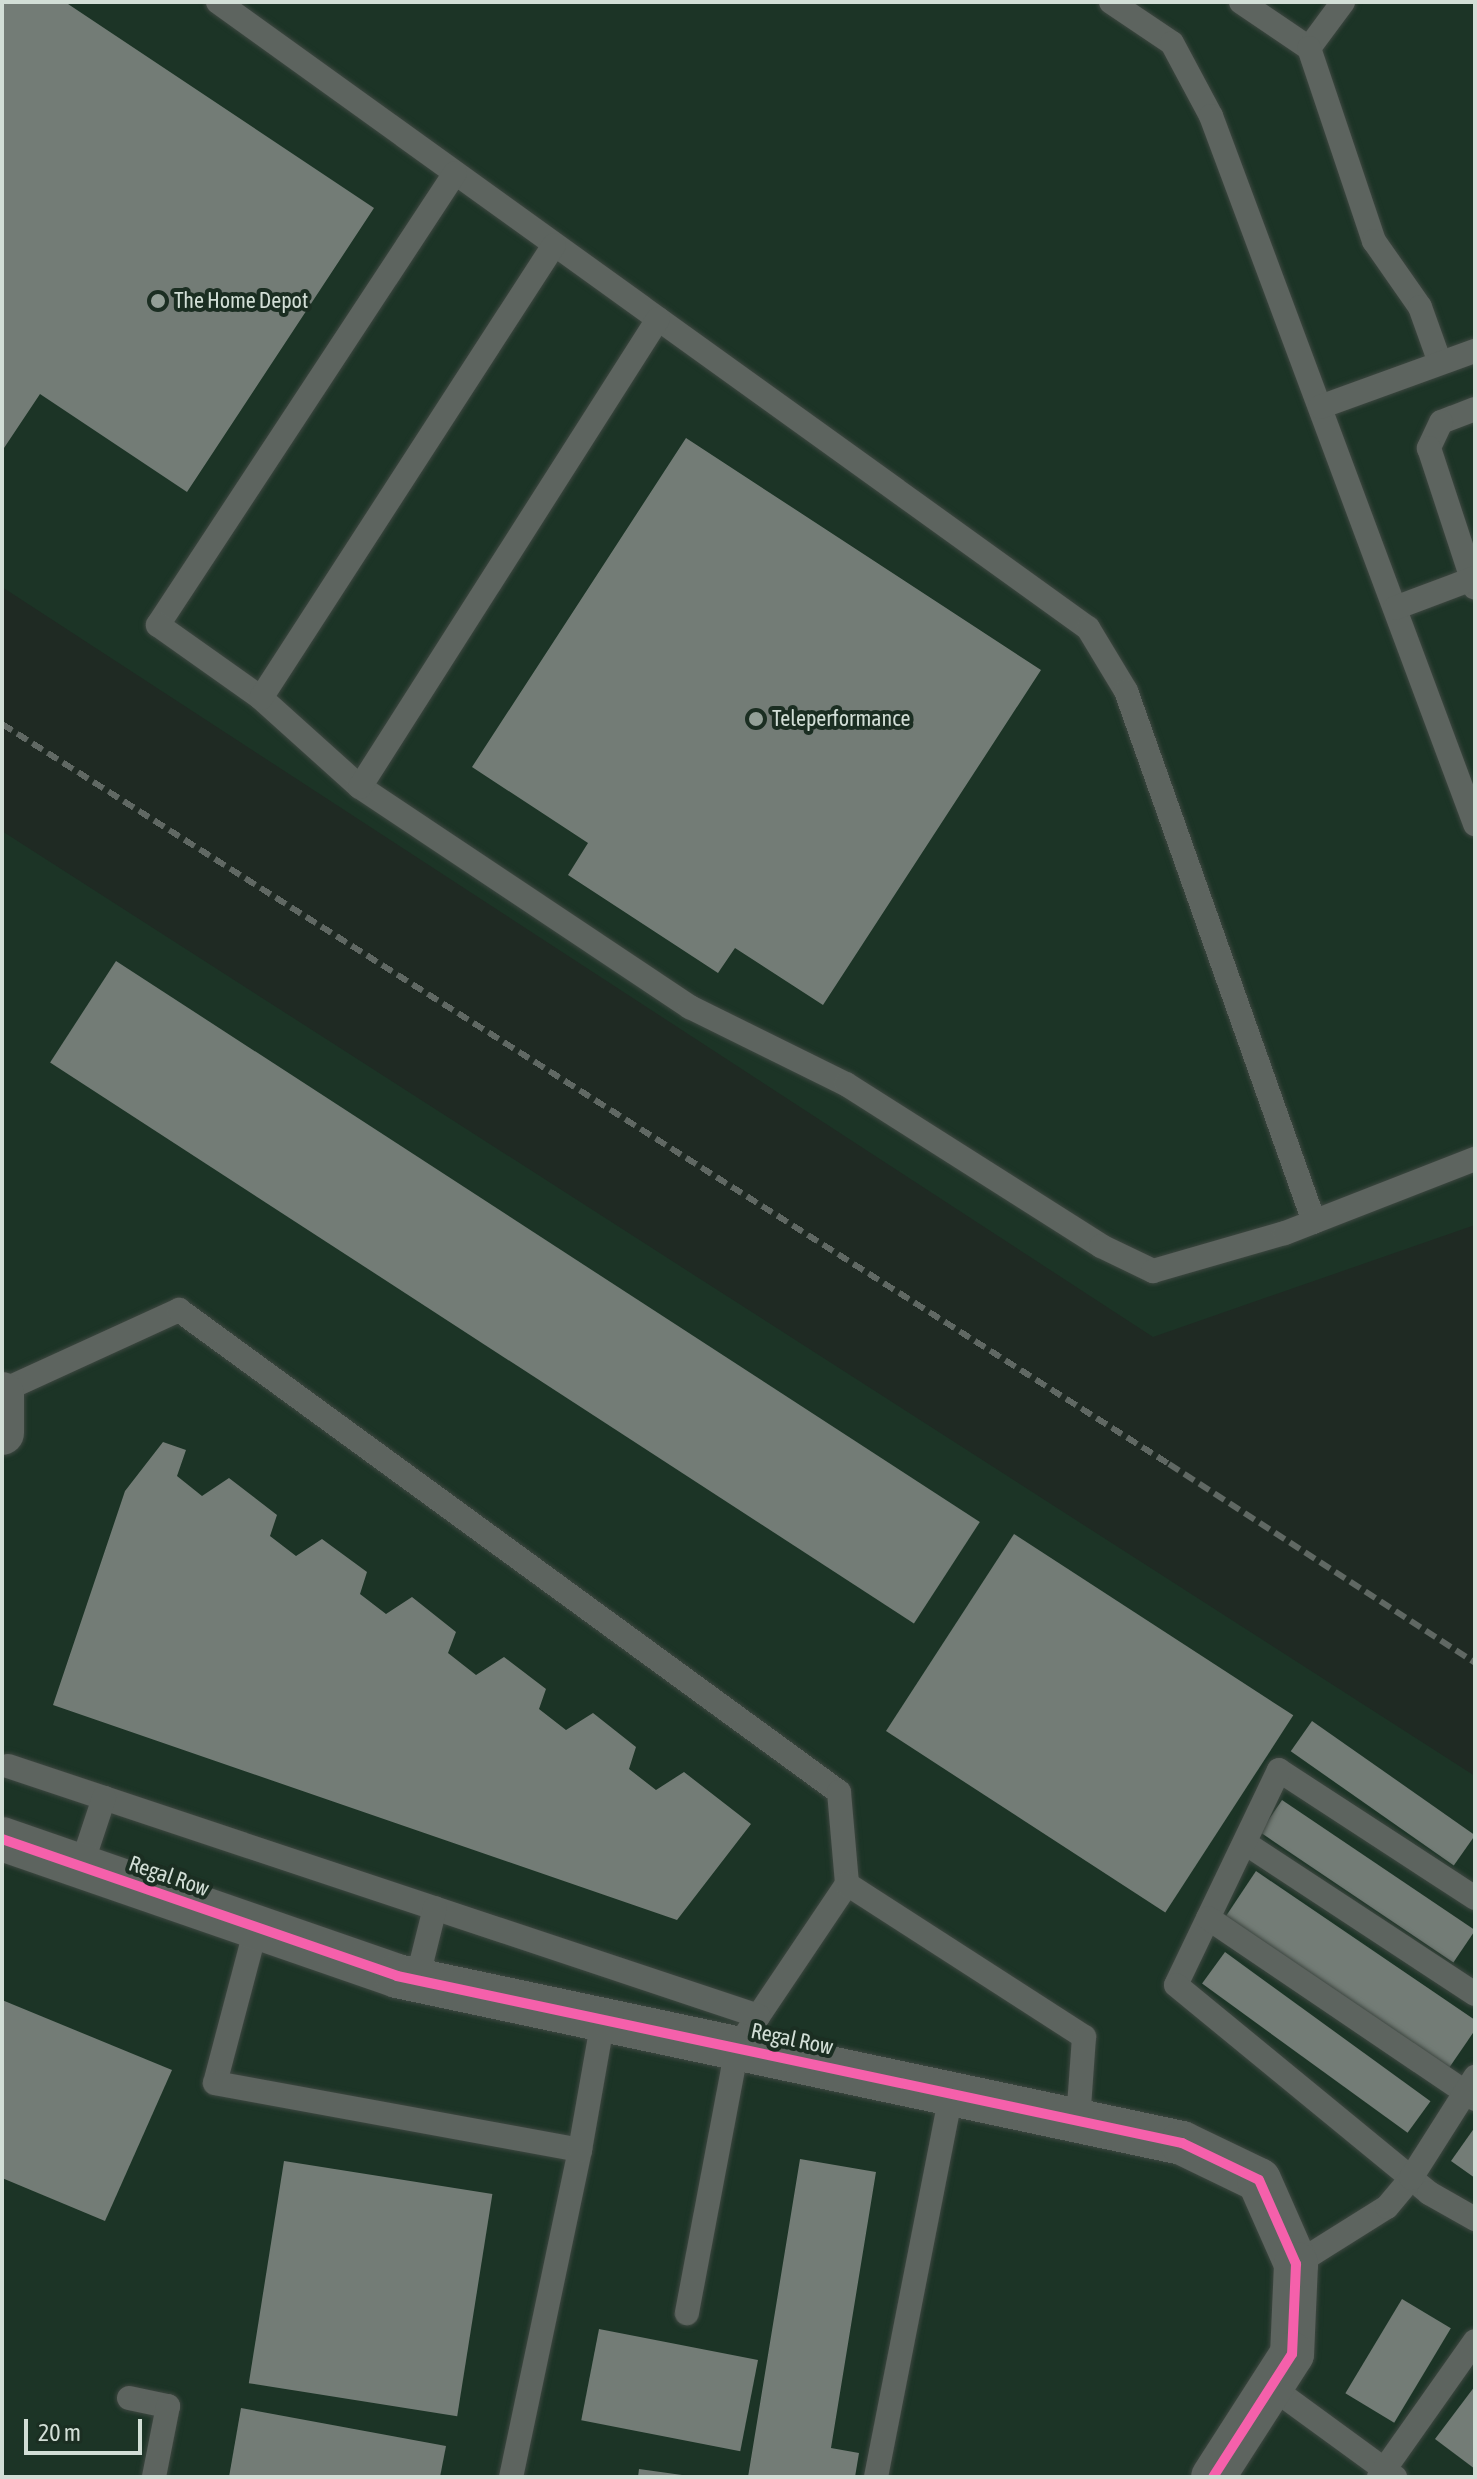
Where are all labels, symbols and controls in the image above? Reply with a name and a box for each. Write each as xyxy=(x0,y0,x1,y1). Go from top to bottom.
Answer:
place label: The Home Depot xyxy=(174,288,308,314)
marker: The Home Depot xyxy=(149,292,167,310)
place label: Teleperformance xyxy=(772,706,910,732)
marker: Teleperformance xyxy=(747,710,765,728)
street label: Regal Row xyxy=(125,1850,213,1902)
street label: Regal Row xyxy=(748,2017,836,2061)
scale bar xyxy=(28,2403,146,2453)
text: 20 m xyxy=(38,2419,81,2446)

